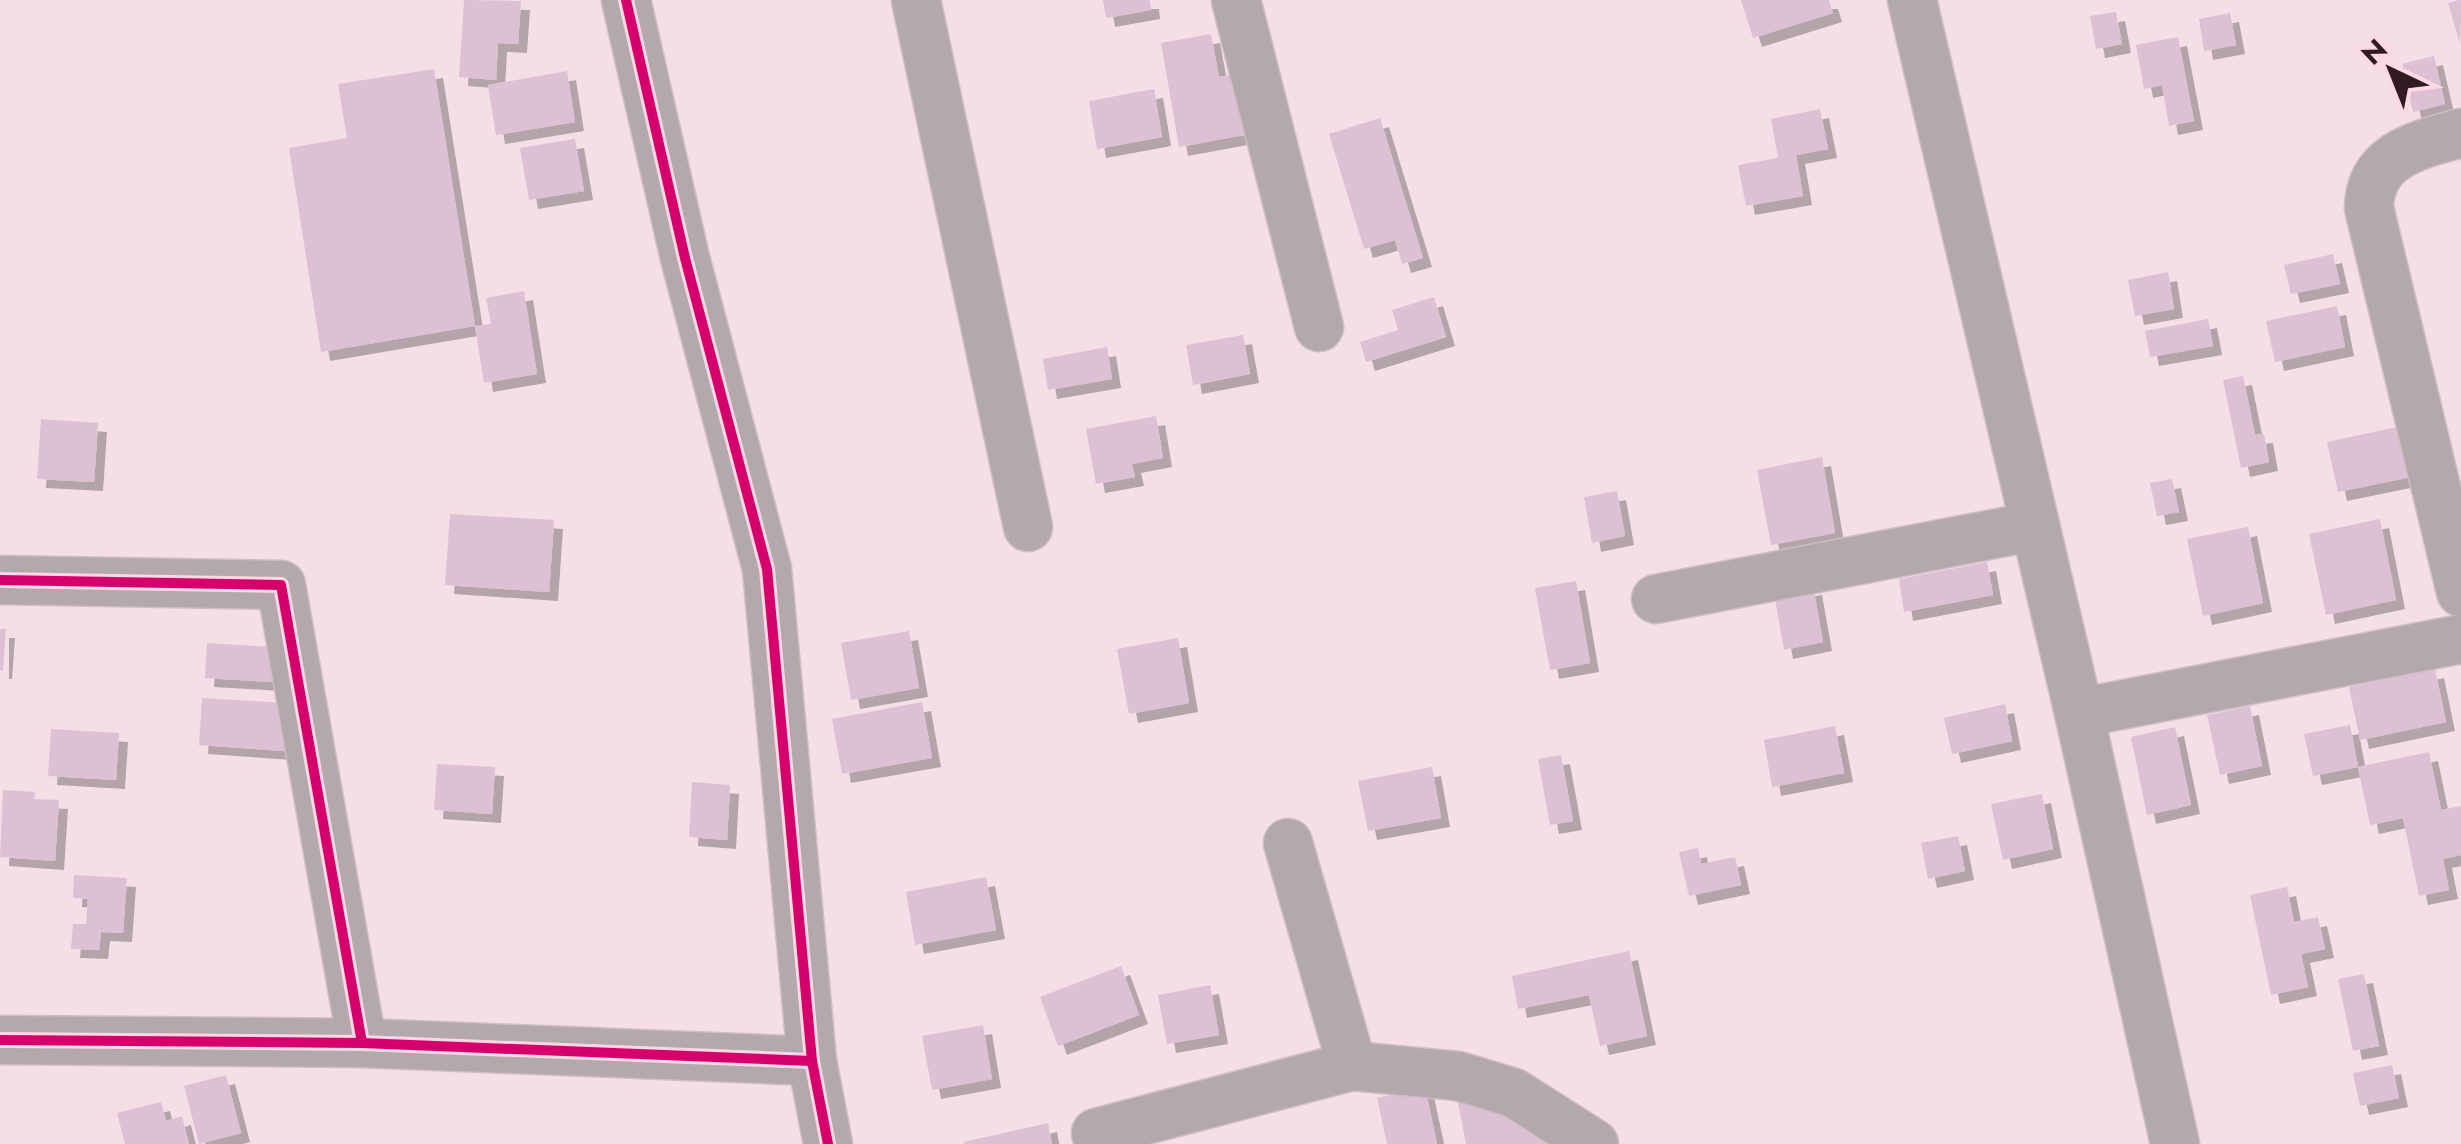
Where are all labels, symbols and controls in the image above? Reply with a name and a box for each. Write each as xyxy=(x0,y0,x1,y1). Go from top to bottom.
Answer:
north arrow xyxy=(2341,20,2441,120)
text: N xyxy=(2352,30,2396,75)

